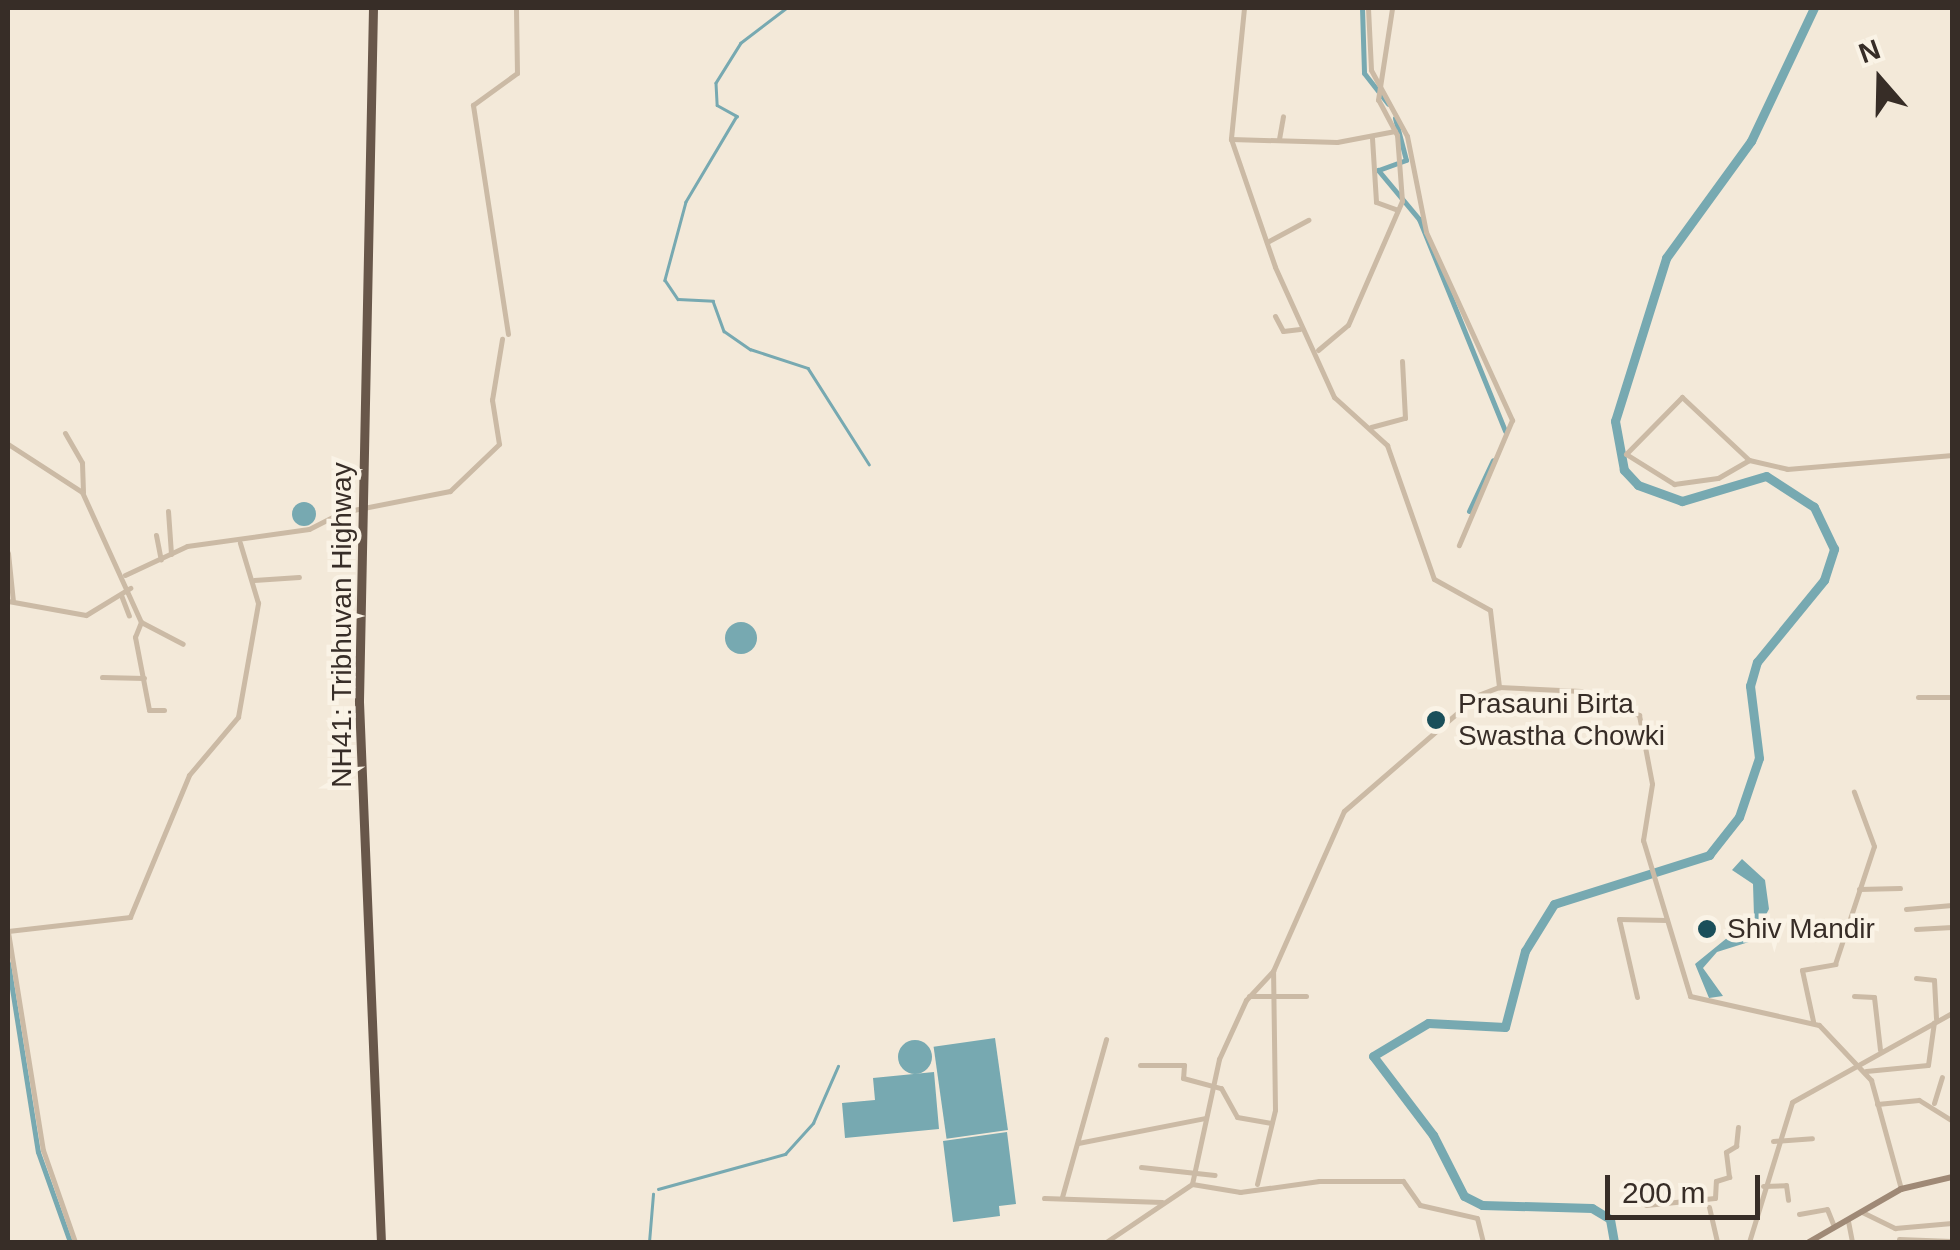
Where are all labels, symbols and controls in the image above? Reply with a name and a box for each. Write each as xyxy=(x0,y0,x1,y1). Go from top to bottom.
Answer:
north arrow xyxy=(1830,30,1930,130)
text: N xyxy=(1855,33,1884,69)
street label: NH41: Tribhuvan Highway xyxy=(325,462,359,788)
place label: Prasauni Birta Swastha Chowki xyxy=(1458,687,1665,753)
marker: Prasauni Birta Swastha Chowki xyxy=(1423,707,1449,733)
place label: Shiv Mandir xyxy=(1727,912,1875,946)
marker: Shiv Mandir xyxy=(1696,918,1718,940)
scale bar xyxy=(1610,1155,1765,1217)
text: 200 m xyxy=(1622,1176,1705,1209)

